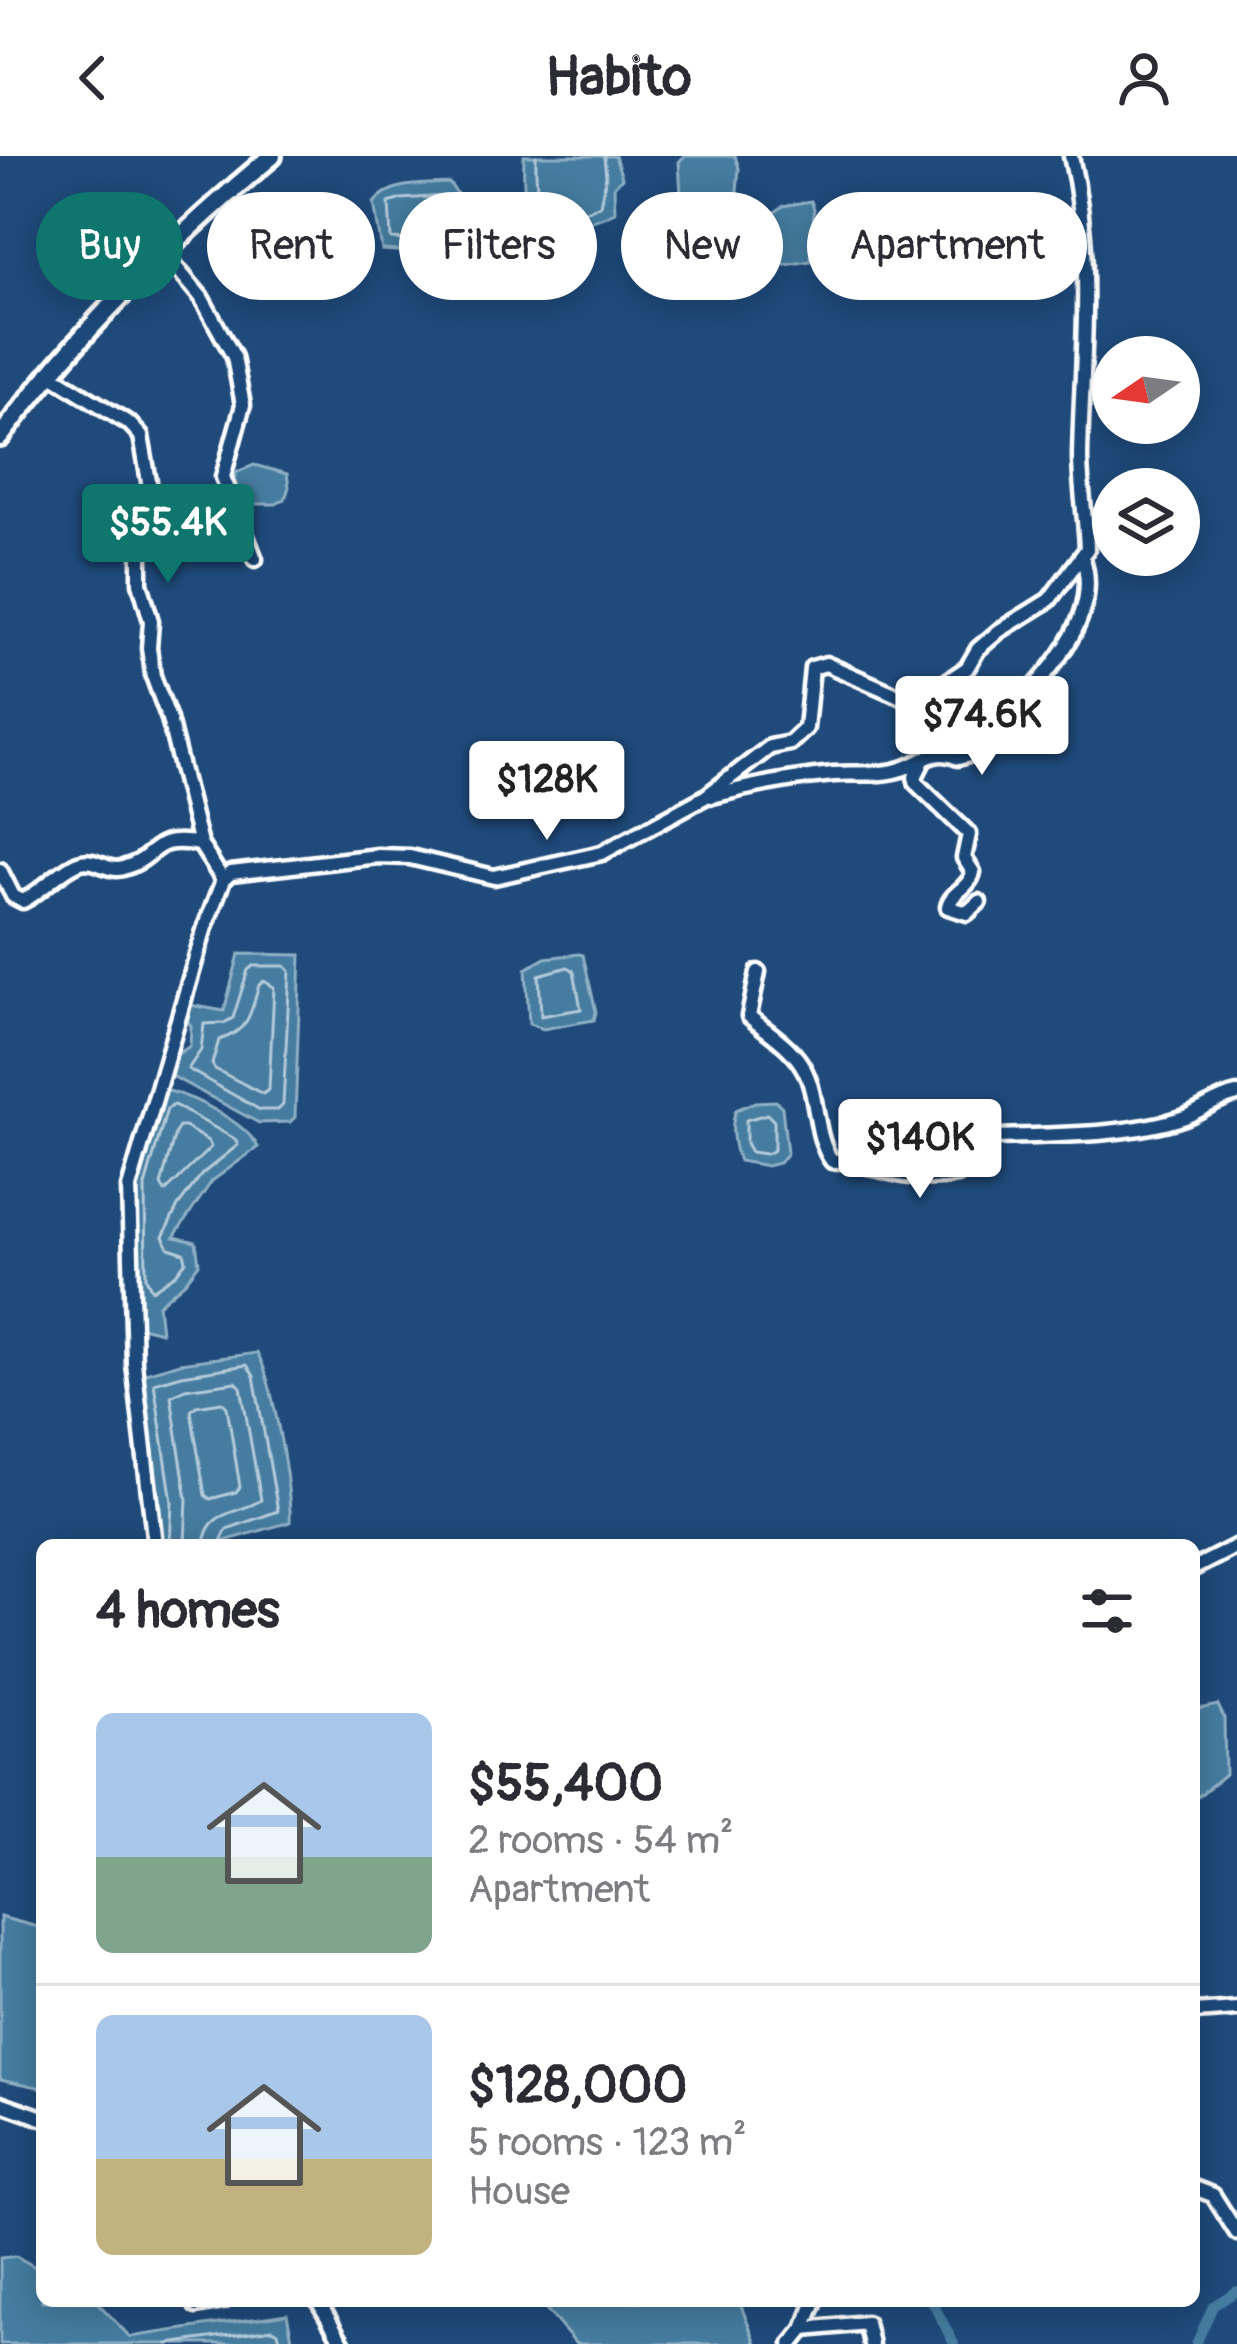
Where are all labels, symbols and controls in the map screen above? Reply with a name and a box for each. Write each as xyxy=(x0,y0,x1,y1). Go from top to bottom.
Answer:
text: Habito xyxy=(545,44,692,112)
icon: back xyxy=(60,45,126,111)
icon: person xyxy=(1111,45,1177,111)
chip: Buy xyxy=(36,192,183,300)
chip: Rent xyxy=(207,192,375,300)
chip: Filters xyxy=(399,192,597,300)
chip: New xyxy=(621,192,783,300)
chip: Apartment xyxy=(807,192,1087,300)
north arrow xyxy=(1092,336,1200,444)
map controls xyxy=(1092,336,1200,576)
button: layers xyxy=(1092,468,1200,576)
pin: $55.4K xyxy=(70,484,266,586)
text: $55.4K xyxy=(109,498,227,547)
pin: $74.6K xyxy=(884,676,1080,778)
text: $74.6K xyxy=(922,690,1042,739)
pin: $128K xyxy=(463,741,631,843)
text: $128K xyxy=(496,755,598,804)
pin: $140K xyxy=(836,1099,1004,1201)
text: $140K xyxy=(865,1113,975,1162)
icon: filters xyxy=(1074,1578,1140,1644)
text: 4 homes xyxy=(96,1579,280,1643)
text: $55,400 xyxy=(468,1752,663,1816)
icon: home xyxy=(192,1761,336,1905)
text: 2 rooms · 54 m² xyxy=(468,1816,733,1865)
text: Apartment xyxy=(468,1865,650,1914)
text: $128,000 xyxy=(468,2054,687,2118)
icon: home xyxy=(192,2063,336,2207)
text: 5 rooms · 123 m² xyxy=(468,2118,747,2167)
text: House xyxy=(468,2167,570,2216)

